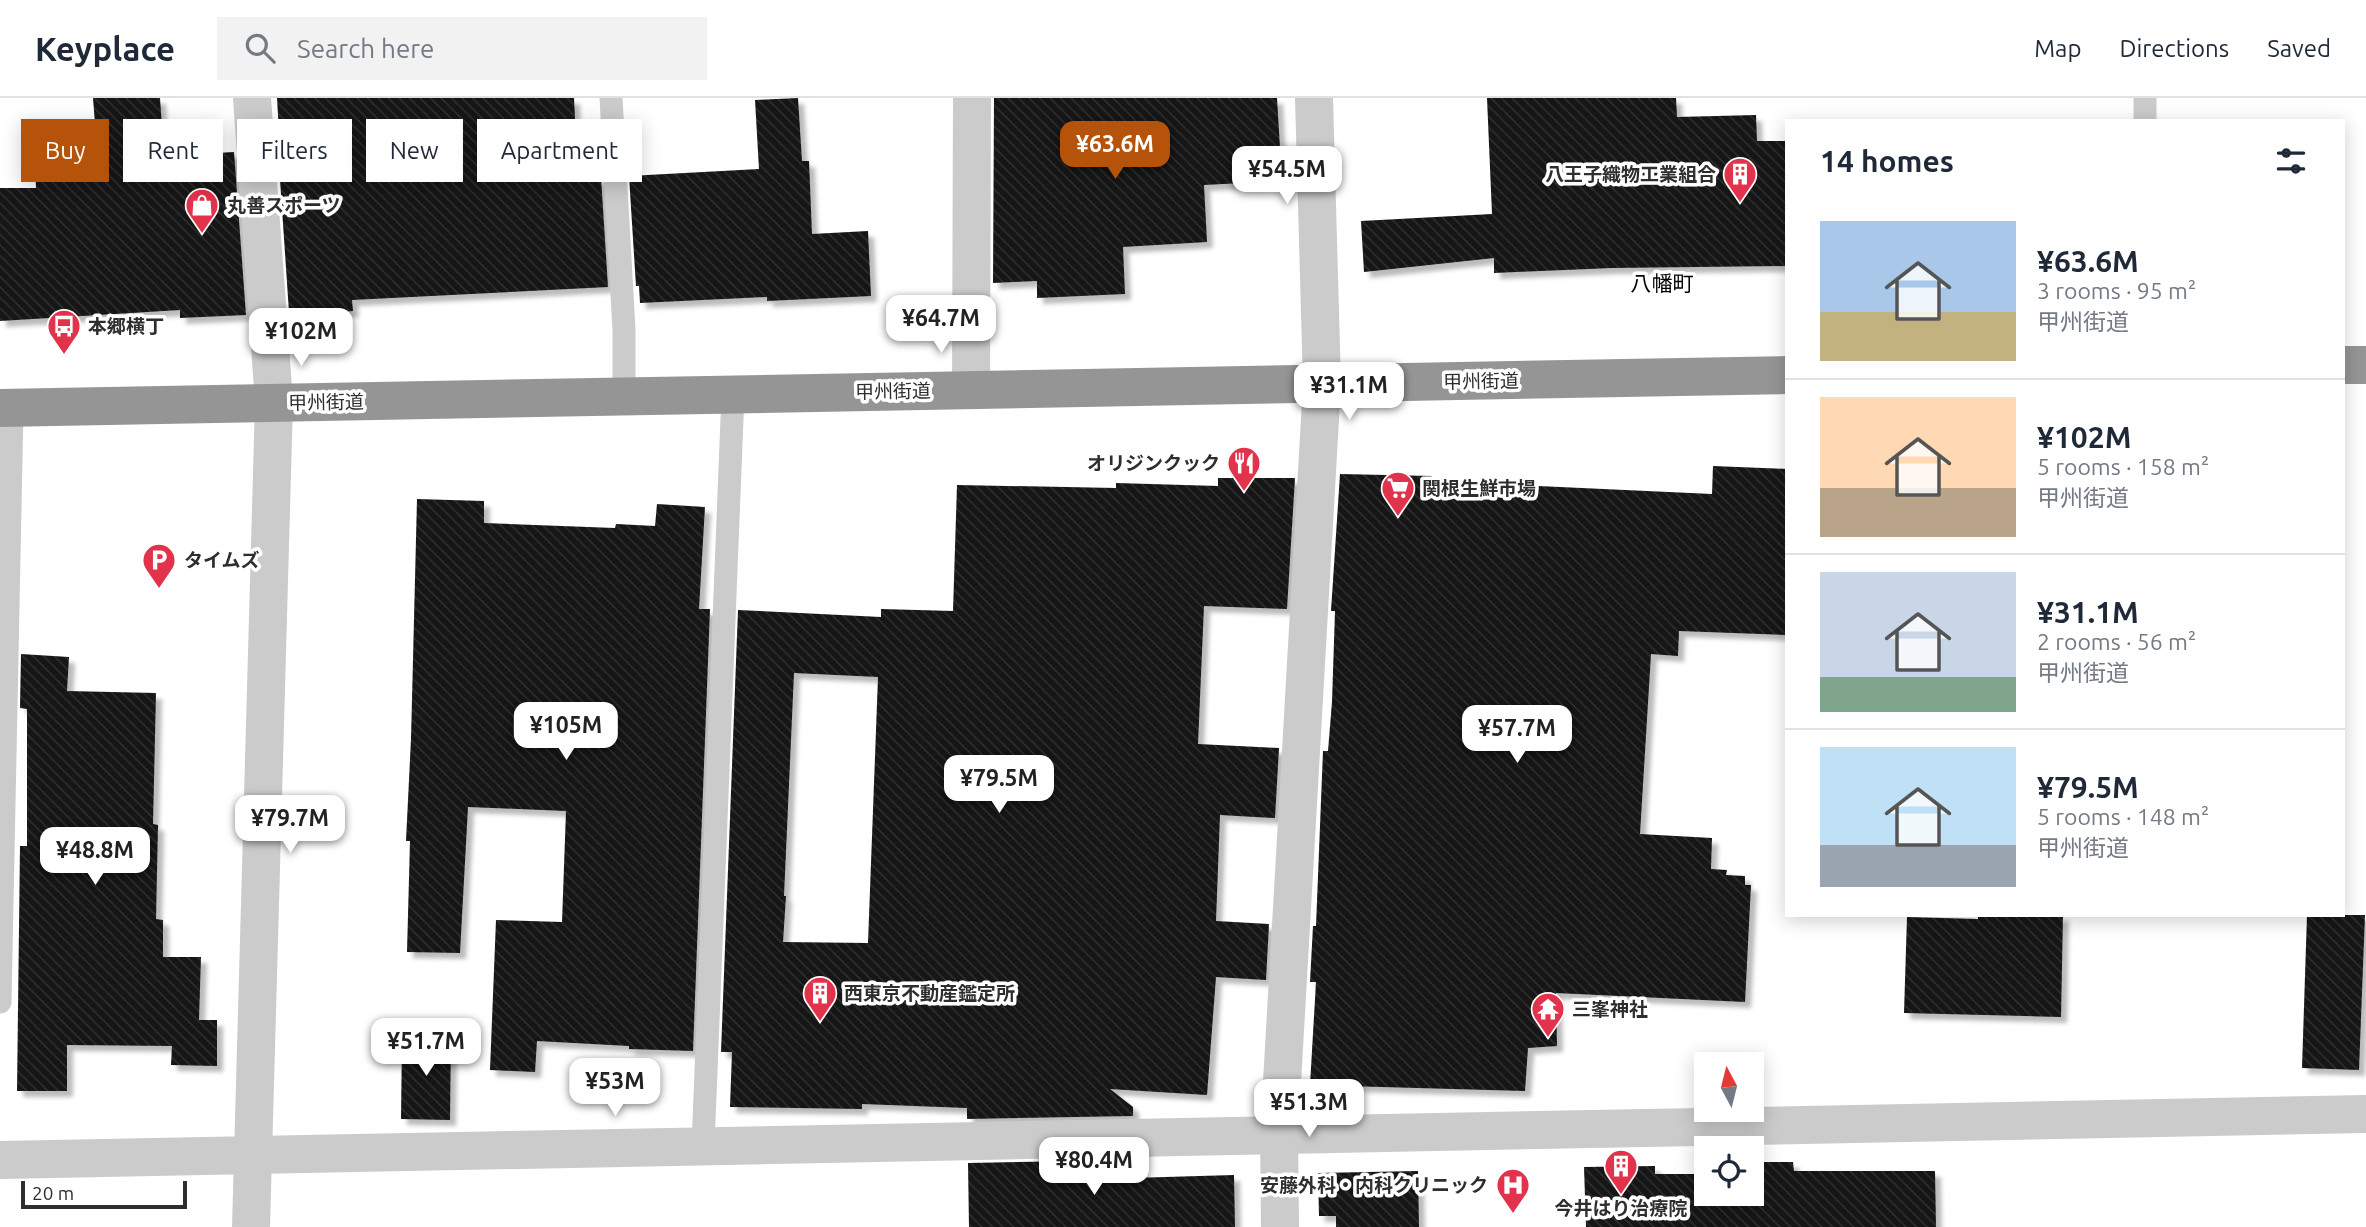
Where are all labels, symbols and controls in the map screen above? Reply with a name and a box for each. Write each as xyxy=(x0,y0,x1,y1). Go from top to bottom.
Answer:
search box xyxy=(217,17,707,80)
icon: search xyxy=(241,29,279,67)
text: Keyplace xyxy=(35,30,175,67)
text: Search here xyxy=(297,34,434,63)
text: Map xyxy=(2034,35,2081,62)
text: Directions xyxy=(2119,35,2229,62)
text: Saved xyxy=(2267,35,2331,62)
chip: Buy xyxy=(21,119,109,182)
chip: Rent xyxy=(123,119,223,182)
chip: Filters xyxy=(237,119,352,182)
chip: New xyxy=(366,119,463,182)
chip: Apartment xyxy=(477,119,642,182)
pin: ¥63.6M xyxy=(1058,122,1172,181)
text: ¥63.6M xyxy=(1076,131,1154,156)
icon: filters xyxy=(2272,142,2310,180)
text: 14 homes xyxy=(1820,144,1954,178)
pin: ¥54.5M xyxy=(1230,146,1344,206)
building icon: 八王子織物工業組合 xyxy=(1721,155,1759,204)
text: ¥54.5M xyxy=(1248,156,1326,181)
place label: 八王子織物工業組合 xyxy=(1545,163,1716,185)
shop icon: 丸善スポーツ xyxy=(183,186,221,235)
place label: 丸善スポーツ xyxy=(227,194,341,216)
text: ¥63.6M xyxy=(2037,244,2139,278)
icon: home xyxy=(1876,249,1960,333)
district label: 八幡町 xyxy=(1631,271,1694,295)
text: 3 rooms · 95 m² xyxy=(2037,278,2196,303)
pin: ¥64.7M xyxy=(884,296,998,355)
text: ¥64.7M xyxy=(902,305,980,330)
bus stop icon: 本郷横丁 xyxy=(45,307,83,356)
pin: ¥102M xyxy=(252,308,350,368)
text: 甲州街道 xyxy=(2037,309,2129,334)
place label: 本郷横丁 xyxy=(88,315,164,337)
text: ¥102M xyxy=(265,318,337,343)
pin: ¥31.1M xyxy=(1292,362,1406,422)
street label: 甲州街道 xyxy=(1443,369,1519,393)
text: ¥31.1M xyxy=(1310,372,1388,397)
street label: 甲州街道 xyxy=(855,379,931,403)
street label: 甲州街道 xyxy=(288,390,364,414)
text: ¥102M xyxy=(2037,420,2131,454)
icon: home xyxy=(1876,425,1960,509)
restaurant icon: オリジンクック xyxy=(1225,444,1263,493)
place label: オリジンクック xyxy=(1087,452,1220,474)
text: 5 rooms · 158 m² xyxy=(2037,454,2209,479)
supermarket icon: 関根生鮮市場 xyxy=(1379,469,1417,518)
place label: 関根生鮮市場 xyxy=(1422,477,1536,499)
text: 甲州街道 xyxy=(2037,485,2129,510)
parking icon: タイムズ xyxy=(140,541,178,590)
place label: タイムズ xyxy=(184,549,260,571)
text: ¥31.1M xyxy=(2037,595,2139,629)
icon: home xyxy=(1876,600,1960,684)
text: 2 rooms · 56 m² xyxy=(2037,629,2196,654)
text: 甲州街道 xyxy=(2037,660,2129,685)
pin: ¥105M xyxy=(517,702,615,762)
pin: ¥57.7M xyxy=(1460,706,1574,765)
text: ¥105M xyxy=(530,712,602,737)
text: ¥57.7M xyxy=(1478,715,1556,740)
pin: ¥79.5M xyxy=(942,756,1056,815)
text: ¥79.5M xyxy=(960,765,1038,790)
text: ¥79.5M xyxy=(2037,770,2139,804)
icon: home xyxy=(1876,775,1960,859)
pin: ¥79.7M xyxy=(233,796,347,855)
text: 5 rooms · 148 m² xyxy=(2037,804,2209,829)
text: ¥79.7M xyxy=(251,805,329,830)
pin: ¥48.8M xyxy=(38,828,152,887)
text: 甲州街道 xyxy=(2037,835,2129,860)
text: ¥48.8M xyxy=(56,837,134,862)
building icon: 西東京不動産鑑定所 xyxy=(801,974,839,1023)
place label: 西東京不動産鑑定所 xyxy=(844,982,1015,1004)
temple icon: 三峯神社 xyxy=(1529,990,1567,1039)
place label: 三峯神社 xyxy=(1572,998,1648,1020)
pin: ¥51.7M xyxy=(369,1018,483,1078)
text: ¥51.7M xyxy=(387,1028,465,1053)
north arrow xyxy=(1694,1052,1764,1122)
map controls xyxy=(1694,1052,1764,1206)
pin: ¥53M xyxy=(574,1058,656,1118)
text: ¥53M xyxy=(585,1068,645,1093)
pin: ¥51.3M xyxy=(1252,1080,1366,1139)
text: ¥51.3M xyxy=(1270,1089,1348,1114)
button: locate xyxy=(1694,1136,1764,1206)
pin: ¥80.4M xyxy=(1037,1138,1151,1197)
text: ¥80.4M xyxy=(1055,1147,1133,1172)
building icon: 今井はり治療院 xyxy=(1602,1147,1640,1196)
hospital icon: 安藤外科・内科クリニック xyxy=(1494,1166,1532,1215)
place label: 安藤外科・内科クリニック xyxy=(1260,1174,1488,1196)
scale bar xyxy=(21,1178,187,1210)
text: 20 m xyxy=(32,1182,74,1204)
place label: 今井はり治療院 xyxy=(1554,1197,1688,1219)

